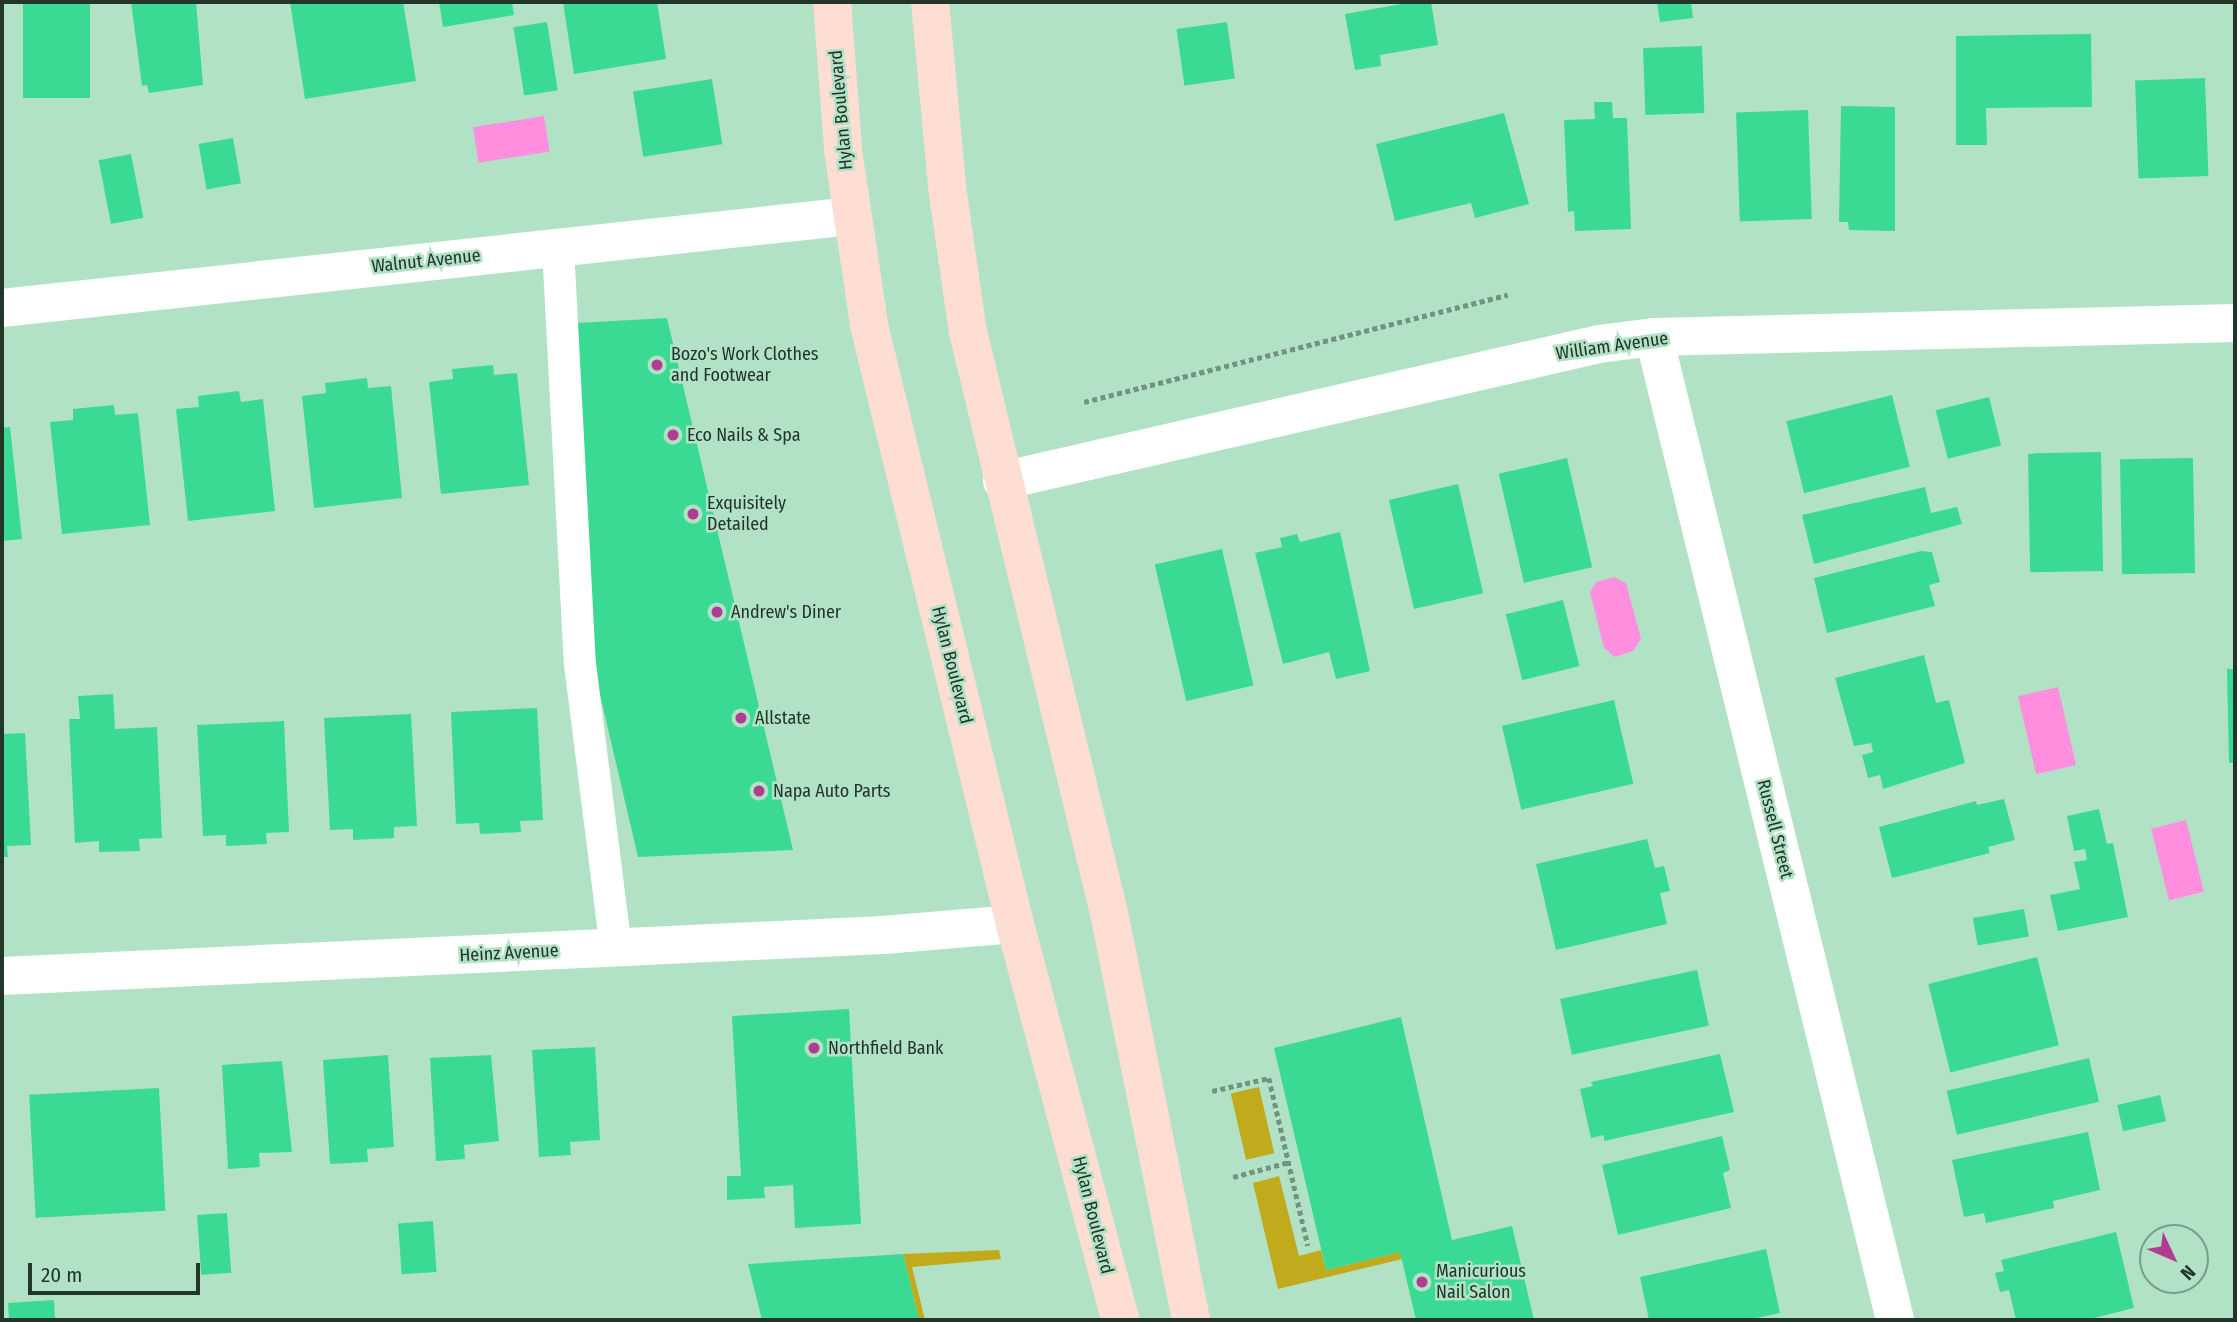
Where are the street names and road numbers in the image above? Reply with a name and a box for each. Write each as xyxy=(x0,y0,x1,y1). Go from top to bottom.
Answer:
street label: Hylan Boulevard xyxy=(825,49,857,171)
street label: Walnut Avenue xyxy=(370,245,482,277)
street label: William Avenue xyxy=(1555,327,1669,365)
street label: Hylan Boulevard xyxy=(927,604,977,726)
street label: Russell Street xyxy=(1752,777,1798,881)
street label: Heinz Avenue xyxy=(459,940,559,966)
street label: Hylan Boulevard xyxy=(1068,1154,1118,1276)

